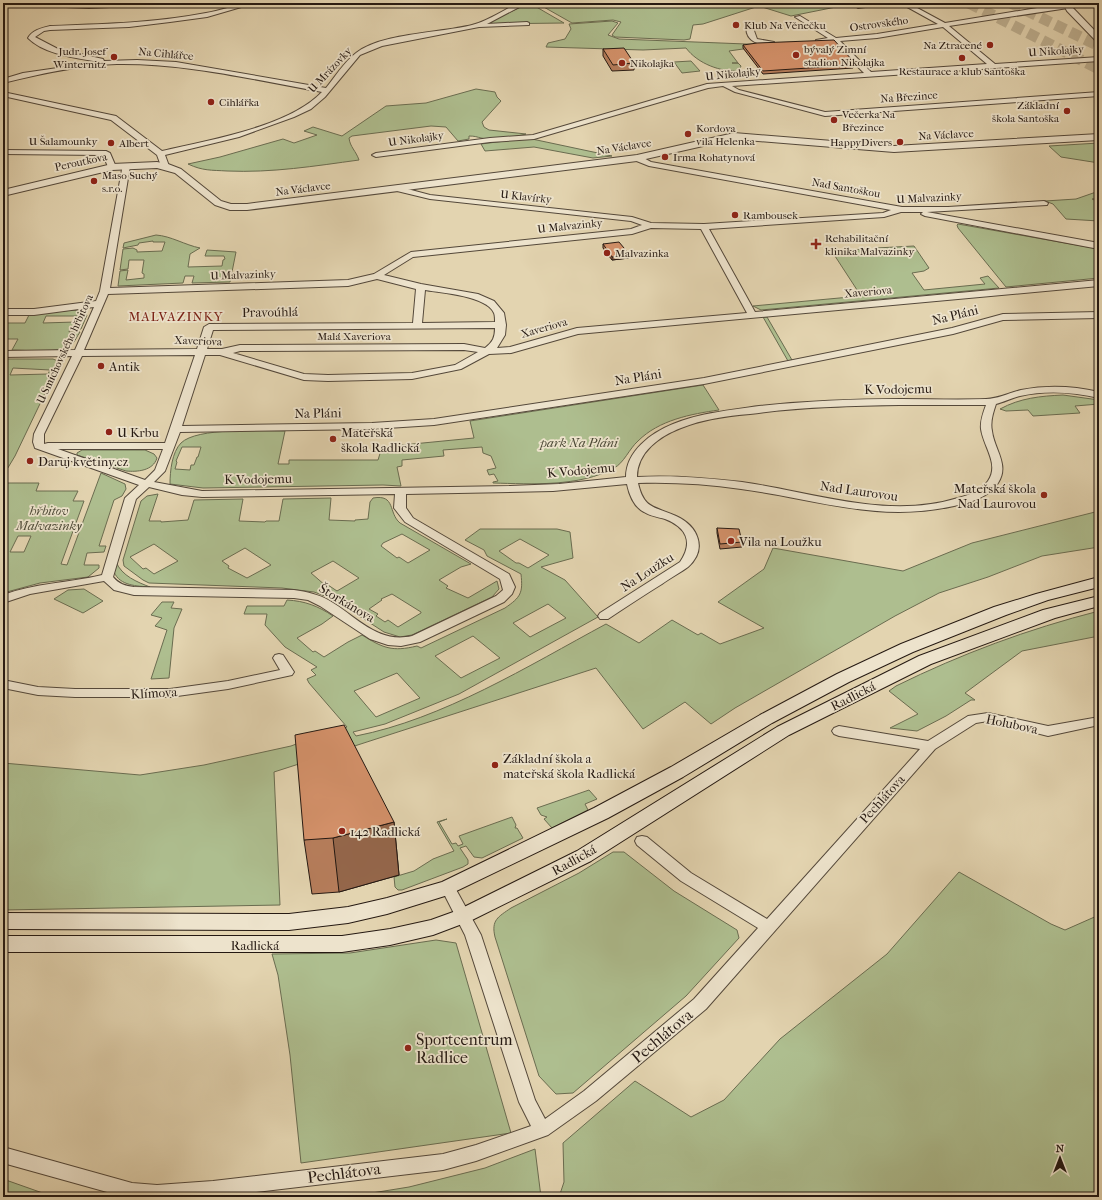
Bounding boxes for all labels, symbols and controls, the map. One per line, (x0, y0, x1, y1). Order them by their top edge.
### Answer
street label: Ostrovského (849, 13, 909, 35)
place label: Klub Na Věnečku (744, 19, 826, 32)
marker: Klub Na Věnečku (731, 20, 741, 30)
place label: Na Ztracené (923, 39, 983, 52)
marker: Na Ztracené (985, 40, 995, 50)
street label: U Nikolajky (1028, 42, 1085, 59)
place label: bývalý Zimní stadion Nikolajka (803, 43, 885, 69)
street label: U Mrázovky (306, 44, 355, 96)
place label: Judr. Josef Winternitz (52, 45, 108, 71)
street label: Na Cihlářce (138, 45, 195, 63)
marker: bývalý Zimní stadion Nikolajka (791, 50, 801, 60)
marker: Judr. Josef Winternitz (109, 52, 119, 62)
marker: Restaurace a klub Santoška (957, 53, 967, 63)
place label: Nikolajka (630, 57, 675, 70)
marker: Nikolajka (617, 58, 627, 68)
street label: U Nikolajky (705, 65, 763, 83)
place label: Restaurace a klub Santoška (899, 65, 1026, 78)
street label: Na Březince (880, 88, 939, 105)
place label: Cihlářka (219, 96, 260, 109)
marker: Cihlářka (206, 97, 216, 107)
place label: Základní škola Santoška (992, 99, 1060, 125)
marker: Základní škola Santoška (1062, 106, 1072, 116)
place label: Večerka Na Březince (841, 108, 896, 134)
marker: Večerka Na Březince (829, 115, 839, 125)
place label: Kordova vila Helenka (696, 122, 756, 148)
street label: Na Václavce (918, 127, 975, 143)
street label: U Nikolajky (387, 129, 446, 149)
marker: Kordova vila Helenka (683, 129, 693, 139)
street label: U Šalamounky (29, 135, 98, 148)
street label: Na Václavce (596, 136, 653, 158)
place label: HappyDivers (830, 136, 892, 149)
place label: Albert (118, 137, 149, 150)
marker: HappyDivers (895, 137, 905, 147)
marker: Albert (106, 138, 116, 148)
street label: Peroutkova (54, 150, 109, 174)
place label: Irma Rohatynová (673, 151, 756, 164)
marker: Irma Rohatynová (660, 152, 670, 162)
place label: Maso Suchý s.r.o. (102, 169, 159, 195)
marker: Maso Suchý s.r.o. (89, 176, 99, 186)
street label: Nad Santoškou (811, 176, 882, 201)
street label: Na Václavce (275, 179, 332, 199)
street label: U Klavírky (500, 188, 554, 206)
street label: U Malvazinky (896, 190, 963, 206)
place label: Rambousek (743, 209, 798, 222)
marker: Rambousek (730, 210, 740, 220)
street label: U Malvazinky (537, 216, 604, 236)
place label: Rehabilitační klinika Malvazinky (825, 232, 915, 258)
marker: Rehabilitační klinika Malvazinky (810, 238, 822, 250)
place label: Malvazinka (615, 247, 670, 260)
marker: Malvazinka (602, 248, 612, 258)
street label: U Malvazinky (210, 267, 277, 283)
street label: Xaveriova (844, 283, 893, 301)
street label: U Smíchovského hřbitova (34, 291, 96, 406)
street label: Na Pláni (930, 302, 980, 328)
street label: Pravoúhlá (242, 304, 299, 320)
district label: MALVAZINKY (128, 309, 224, 324)
street label: Xaveriova (519, 315, 570, 341)
street label: Malá Xaveriova (317, 330, 392, 343)
street label: Xaveriova (174, 334, 223, 348)
place label: Antik (108, 359, 140, 374)
marker: Antik (96, 361, 106, 371)
street label: Na Pláni (614, 366, 663, 388)
street label: K Vodojemu (864, 381, 933, 397)
street label: Na Pláni (294, 405, 342, 421)
place label: U Krbu (117, 425, 160, 440)
place label: Mateřská škola Radlická (341, 425, 421, 455)
marker: U Krbu (104, 427, 114, 437)
marker: Mateřská škola Radlická (328, 434, 338, 444)
park label: park Na Pláni (538, 435, 619, 450)
place label: Daruj květiny.cz (38, 454, 129, 469)
marker: Daruj květiny.cz (25, 456, 35, 466)
street label: K Vodojemu (547, 460, 616, 480)
street label: K Vodojemu (224, 471, 293, 487)
street label: Nad Laurovou (819, 478, 900, 504)
place label: Mateřská škola Nad Laurovou (954, 481, 1037, 511)
marker: Mateřská škola Nad Laurovou (1039, 490, 1049, 500)
park label: hřbitov Malvazinky (15, 503, 82, 533)
place label: Vila na Loužku (738, 534, 822, 549)
marker: Vila na Loužku (726, 536, 736, 546)
street label: Na Loužku (618, 549, 677, 595)
street label: Štorkánova (316, 581, 378, 626)
street label: Radlická (828, 678, 879, 714)
street label: Klímova (130, 684, 179, 702)
street label: Holubova (985, 711, 1040, 737)
place label: Základní škola a mateřská škola Radlická (503, 751, 636, 781)
marker: Základní škola a mateřská škola Radlická (490, 760, 500, 770)
street label: Pechlátova (856, 771, 908, 826)
place label: 142 Radlická (350, 824, 421, 839)
marker: 142 Radlická (337, 826, 347, 836)
street label: Radlická (549, 841, 600, 878)
street label: Radlická (231, 938, 280, 953)
street label: Pechlátova (628, 1005, 697, 1067)
place label: Sportcentrum Radlice (416, 1030, 513, 1067)
marker: Sportcentrum Radlice (403, 1043, 413, 1053)
north arrow (1040, 1138, 1080, 1178)
text: N (1056, 1142, 1065, 1155)
street label: Pechlátova (306, 1159, 382, 1187)

